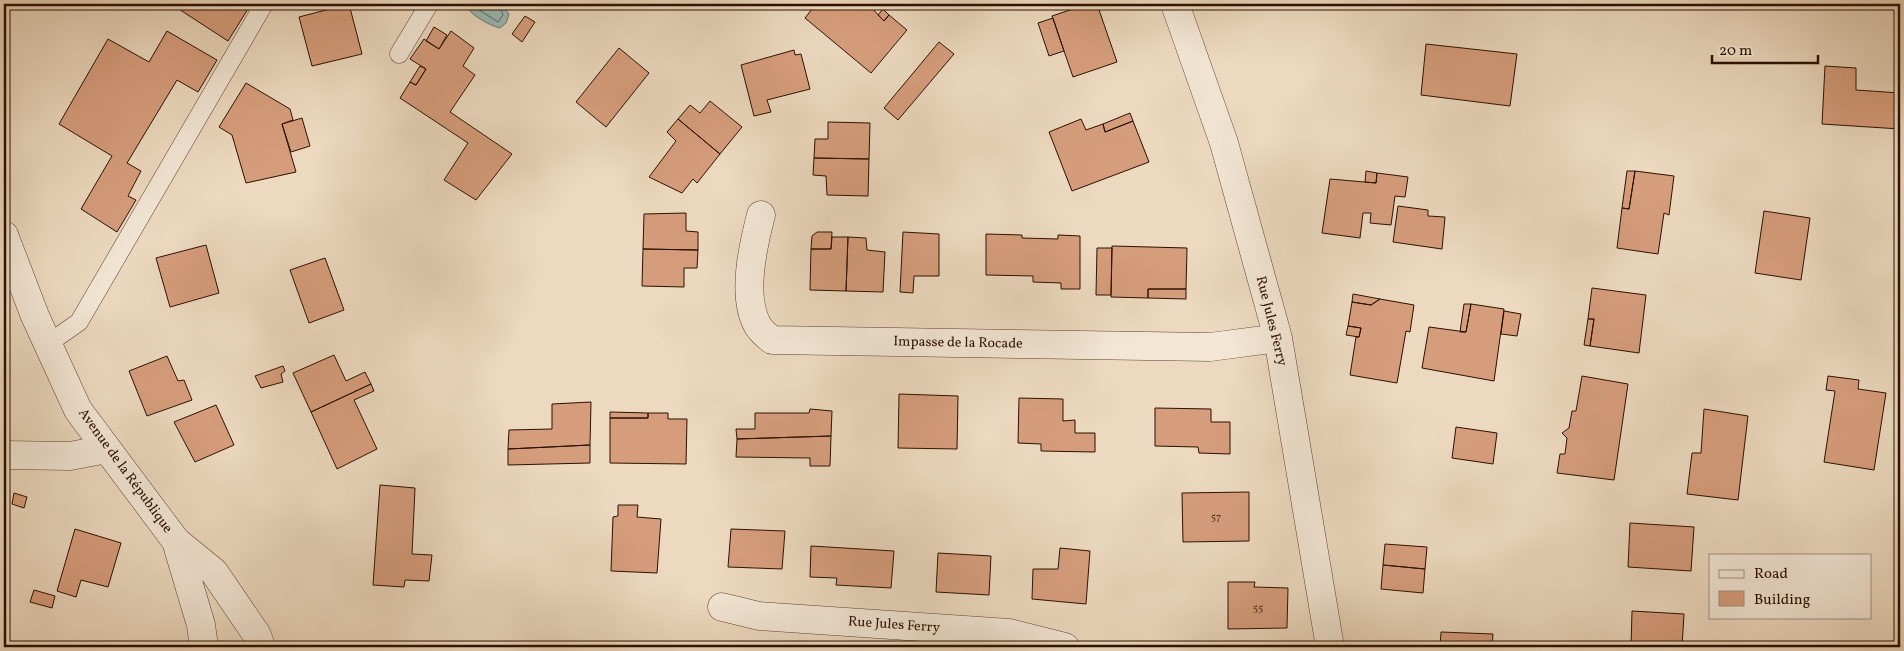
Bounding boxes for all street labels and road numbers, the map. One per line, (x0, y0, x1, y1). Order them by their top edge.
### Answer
street label: Rue Jules Ferry (1251, 274, 1291, 368)
street label: Impasse de la Rocade (893, 332, 1023, 354)
street label: Avenue de la République (73, 405, 177, 537)
street label: Rue Jules Ferry (847, 612, 941, 638)

